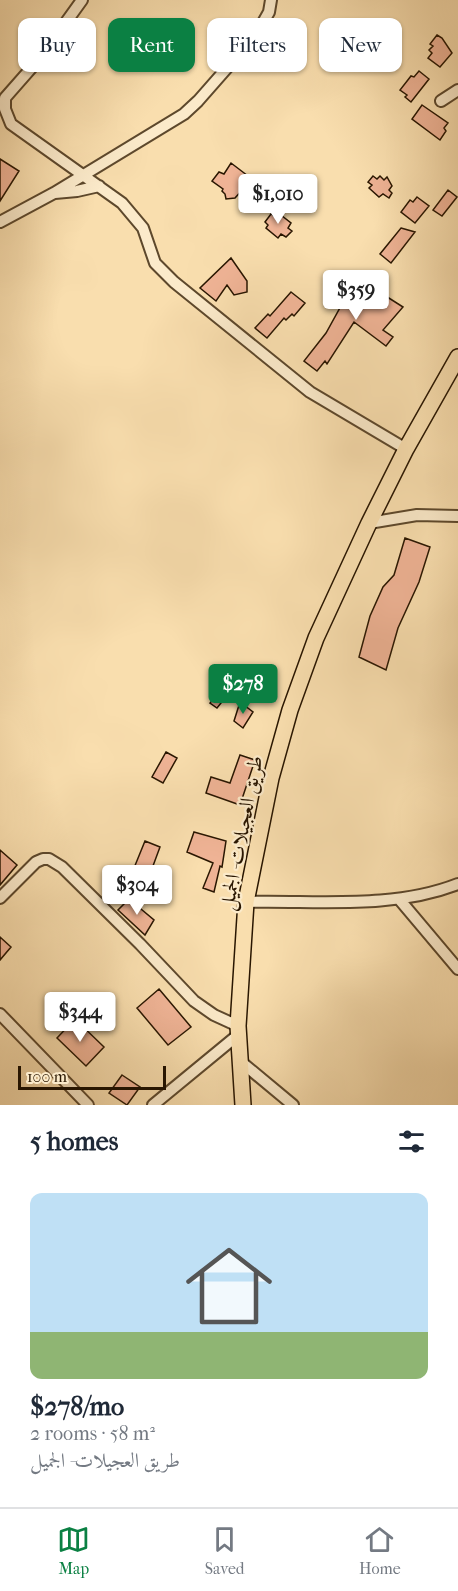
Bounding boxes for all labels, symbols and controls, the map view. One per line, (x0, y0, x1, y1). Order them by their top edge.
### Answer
chip: Buy (18, 18, 96, 72)
chip: Rent (108, 18, 195, 72)
chip: Filters (207, 18, 307, 72)
chip: New (319, 18, 402, 72)
pin: $1,010 (229, 174, 327, 225)
text: $1,010 (252, 182, 304, 205)
pin: $359 (320, 270, 392, 321)
text: $359 (337, 278, 375, 301)
pin: $278 (207, 664, 279, 715)
text: $278 (223, 672, 264, 695)
street label: طريق العجيلات- الجميل (214, 753, 271, 913)
pin: $304 (101, 865, 173, 916)
text: $304 (116, 873, 158, 896)
pin: $344 (44, 992, 116, 1043)
text: $344 (59, 1000, 101, 1023)
scale bar (18, 1063, 166, 1090)
text: 100 m (27, 1067, 67, 1086)
icon: filters (395, 1125, 428, 1158)
text: 5 homes (30, 1126, 118, 1157)
icon: home (175, 1232, 283, 1340)
text: $278/mo (30, 1391, 124, 1422)
text: 2 rooms · 58 m² (30, 1422, 155, 1445)
text: طريق العجيلات- الجميل (30, 1449, 180, 1472)
tab: Map (57, 1523, 90, 1578)
tab: Saved (205, 1523, 245, 1578)
tab: Home (359, 1523, 401, 1578)

